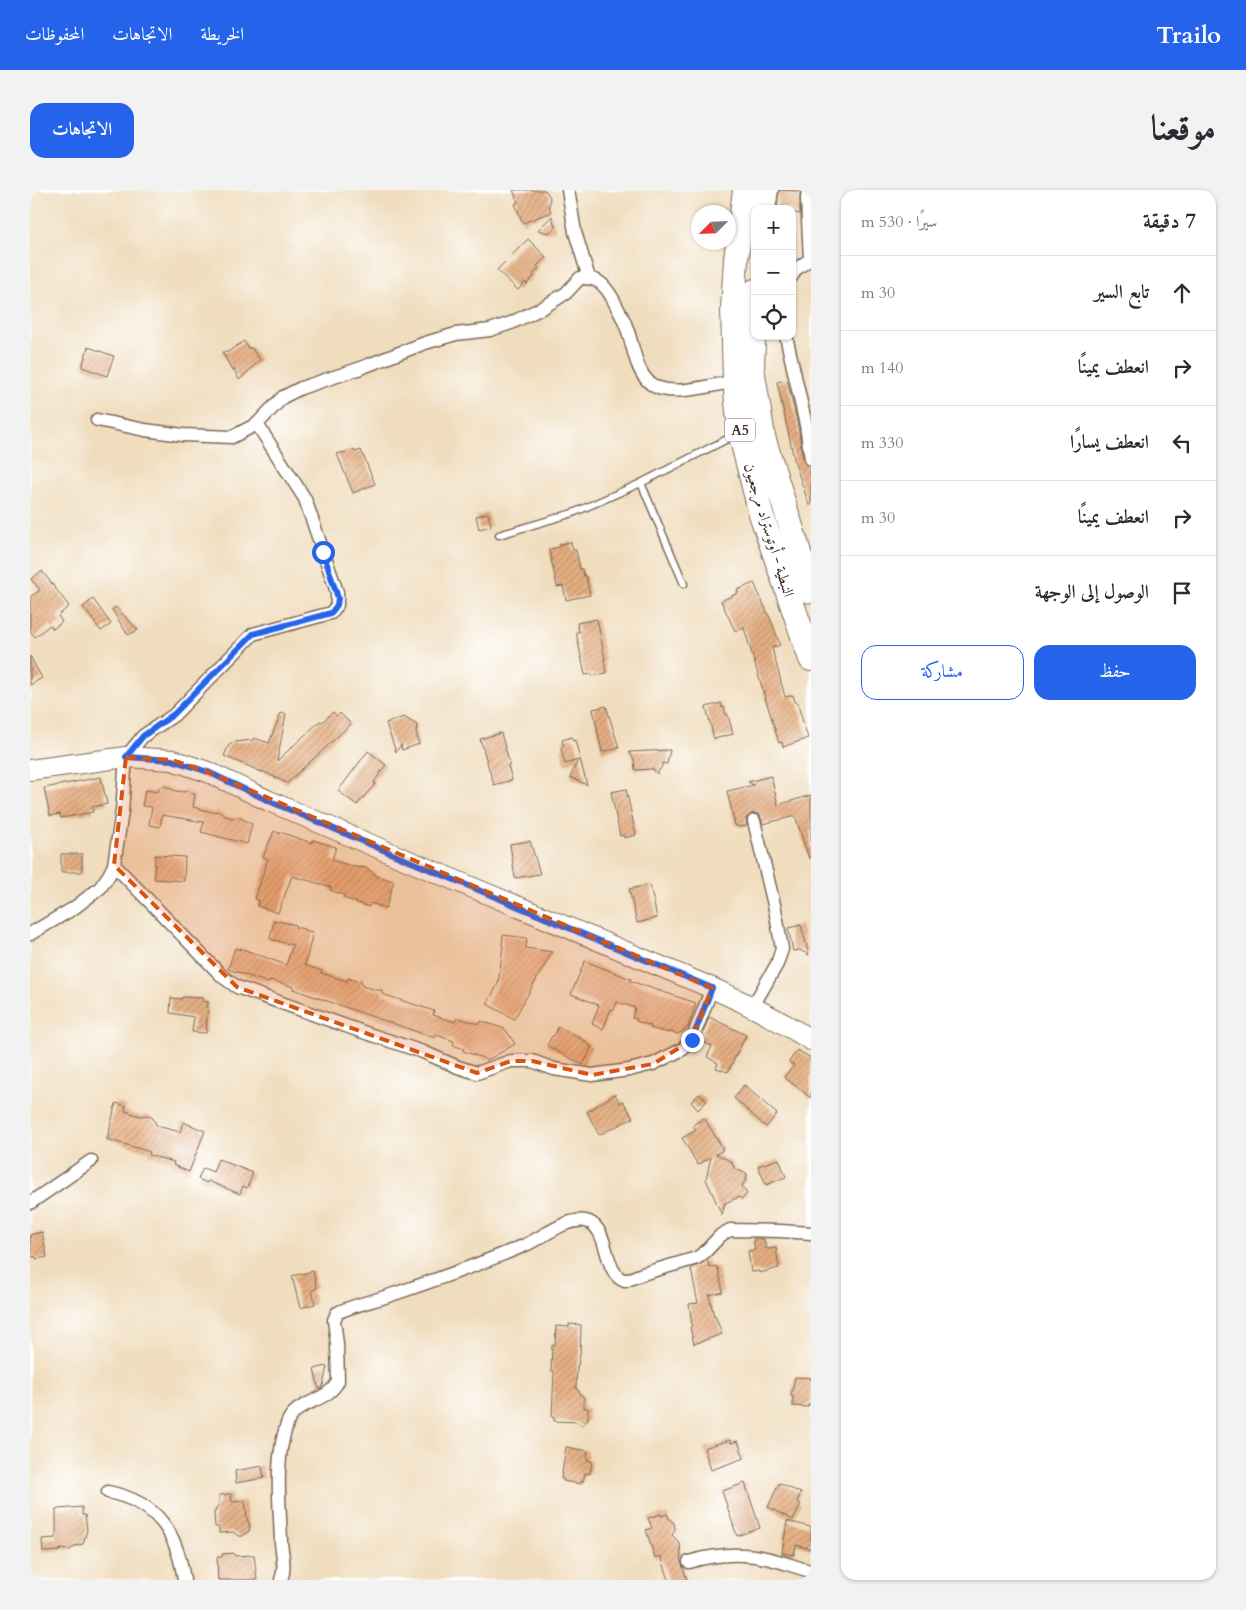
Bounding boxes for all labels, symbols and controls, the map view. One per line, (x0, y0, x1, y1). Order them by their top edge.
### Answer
text: Trailo (1156, 19, 1221, 52)
text: المحفوظات (25, 22, 84, 47)
text: الاتجاهات (112, 22, 172, 47)
text: الخريطة (200, 22, 244, 47)
button: الاتجاهات (30, 103, 134, 158)
text: موقعنا (1151, 104, 1216, 152)
north arrow (691, 205, 736, 250)
map controls (751, 205, 796, 340)
button: + (751, 205, 796, 250)
text: 7 دقيقة (1143, 207, 1196, 236)
text: سيرًا · 530 m (861, 211, 937, 233)
button: − (751, 250, 796, 295)
text: تابع السير (1094, 279, 1149, 305)
icon: ahead (1168, 279, 1196, 307)
text: 30 m (861, 282, 895, 304)
button: locate (751, 295, 796, 340)
text: انعطف يمينًا (1078, 354, 1149, 380)
icon: right (1168, 354, 1196, 382)
text: 140 m (861, 357, 903, 379)
road number: A5 (725, 418, 755, 442)
text: انعطف يسارًا (1070, 429, 1149, 455)
icon: left (1168, 429, 1196, 457)
text: 330 m (861, 432, 903, 454)
street label: النبطية - أوتوستراد مرجعيون (738, 460, 800, 600)
text: انعطف يمينًا (1078, 504, 1149, 530)
icon: right (1168, 504, 1196, 532)
text: 30 m (861, 507, 895, 529)
route start (312, 541, 335, 564)
text: الوصول إلى الوجهة (1035, 579, 1149, 605)
icon: arrive (1168, 579, 1196, 607)
button: مشاركة (861, 645, 1024, 700)
button: حفظ (1034, 645, 1196, 700)
route end (681, 1029, 704, 1052)

